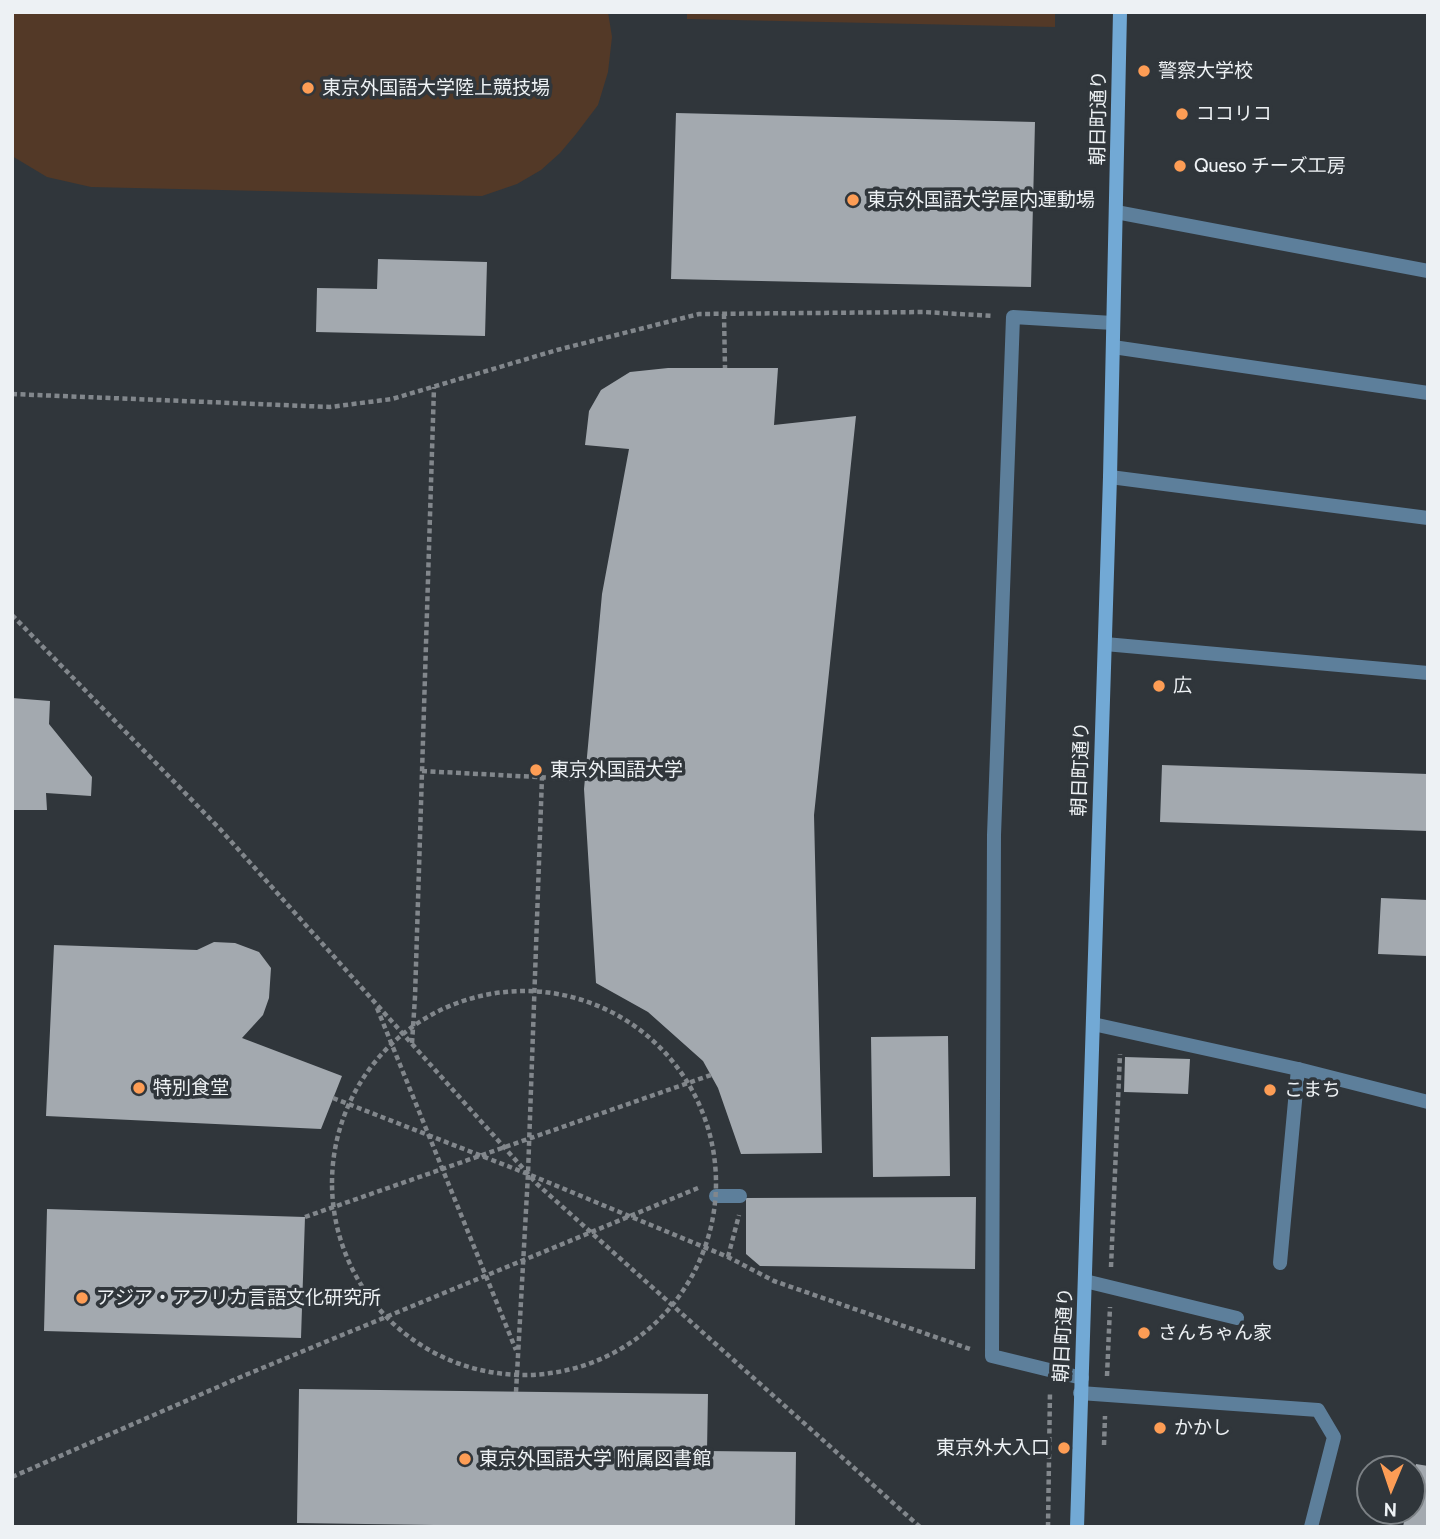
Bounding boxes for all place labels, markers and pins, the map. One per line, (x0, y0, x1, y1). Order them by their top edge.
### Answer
place label: 警察大学校 (1158, 60, 1253, 82)
marker: 警察大学校 (1136, 63, 1152, 79)
place label: 東京外国語大学陸上競技場 (322, 77, 550, 99)
marker: 東京外国語大学陸上競技場 (300, 80, 316, 96)
place label: ココリコ (1196, 103, 1272, 125)
marker: ココリコ (1174, 106, 1190, 122)
place label: Queso チーズ工房 (1194, 155, 1346, 177)
marker: Queso チーズ工房 (1172, 158, 1188, 174)
place label: 東京外国語大学屋内運動場 (867, 189, 1095, 211)
marker: 東京外国語大学屋内運動場 (845, 192, 861, 208)
place label: 広 (1173, 675, 1192, 697)
marker: 広 (1151, 678, 1167, 694)
place label: 東京外国語大学 (550, 759, 683, 781)
marker: 東京外国語大学 (528, 762, 544, 778)
place label: 特別食堂 (153, 1077, 229, 1099)
place label: こまち (1284, 1079, 1341, 1101)
marker: 特別食堂 (131, 1080, 147, 1096)
marker: こまち (1262, 1082, 1278, 1098)
place label: アジア・アフリカ言語文化研究所 (96, 1287, 381, 1309)
marker: アジア・アフリカ言語文化研究所 (74, 1290, 90, 1306)
place label: さんちゃん家 (1158, 1322, 1272, 1344)
marker: さんちゃん家 (1136, 1325, 1152, 1341)
place label: かかし (1174, 1417, 1231, 1439)
marker: かかし (1152, 1420, 1168, 1436)
place label: 東京外大入口 (936, 1437, 1050, 1459)
marker: 東京外大入口 (1056, 1440, 1072, 1456)
place label: 東京外国語大学 附属図書館 (479, 1448, 711, 1470)
marker: 東京外国語大学 附属図書館 (457, 1451, 473, 1467)

